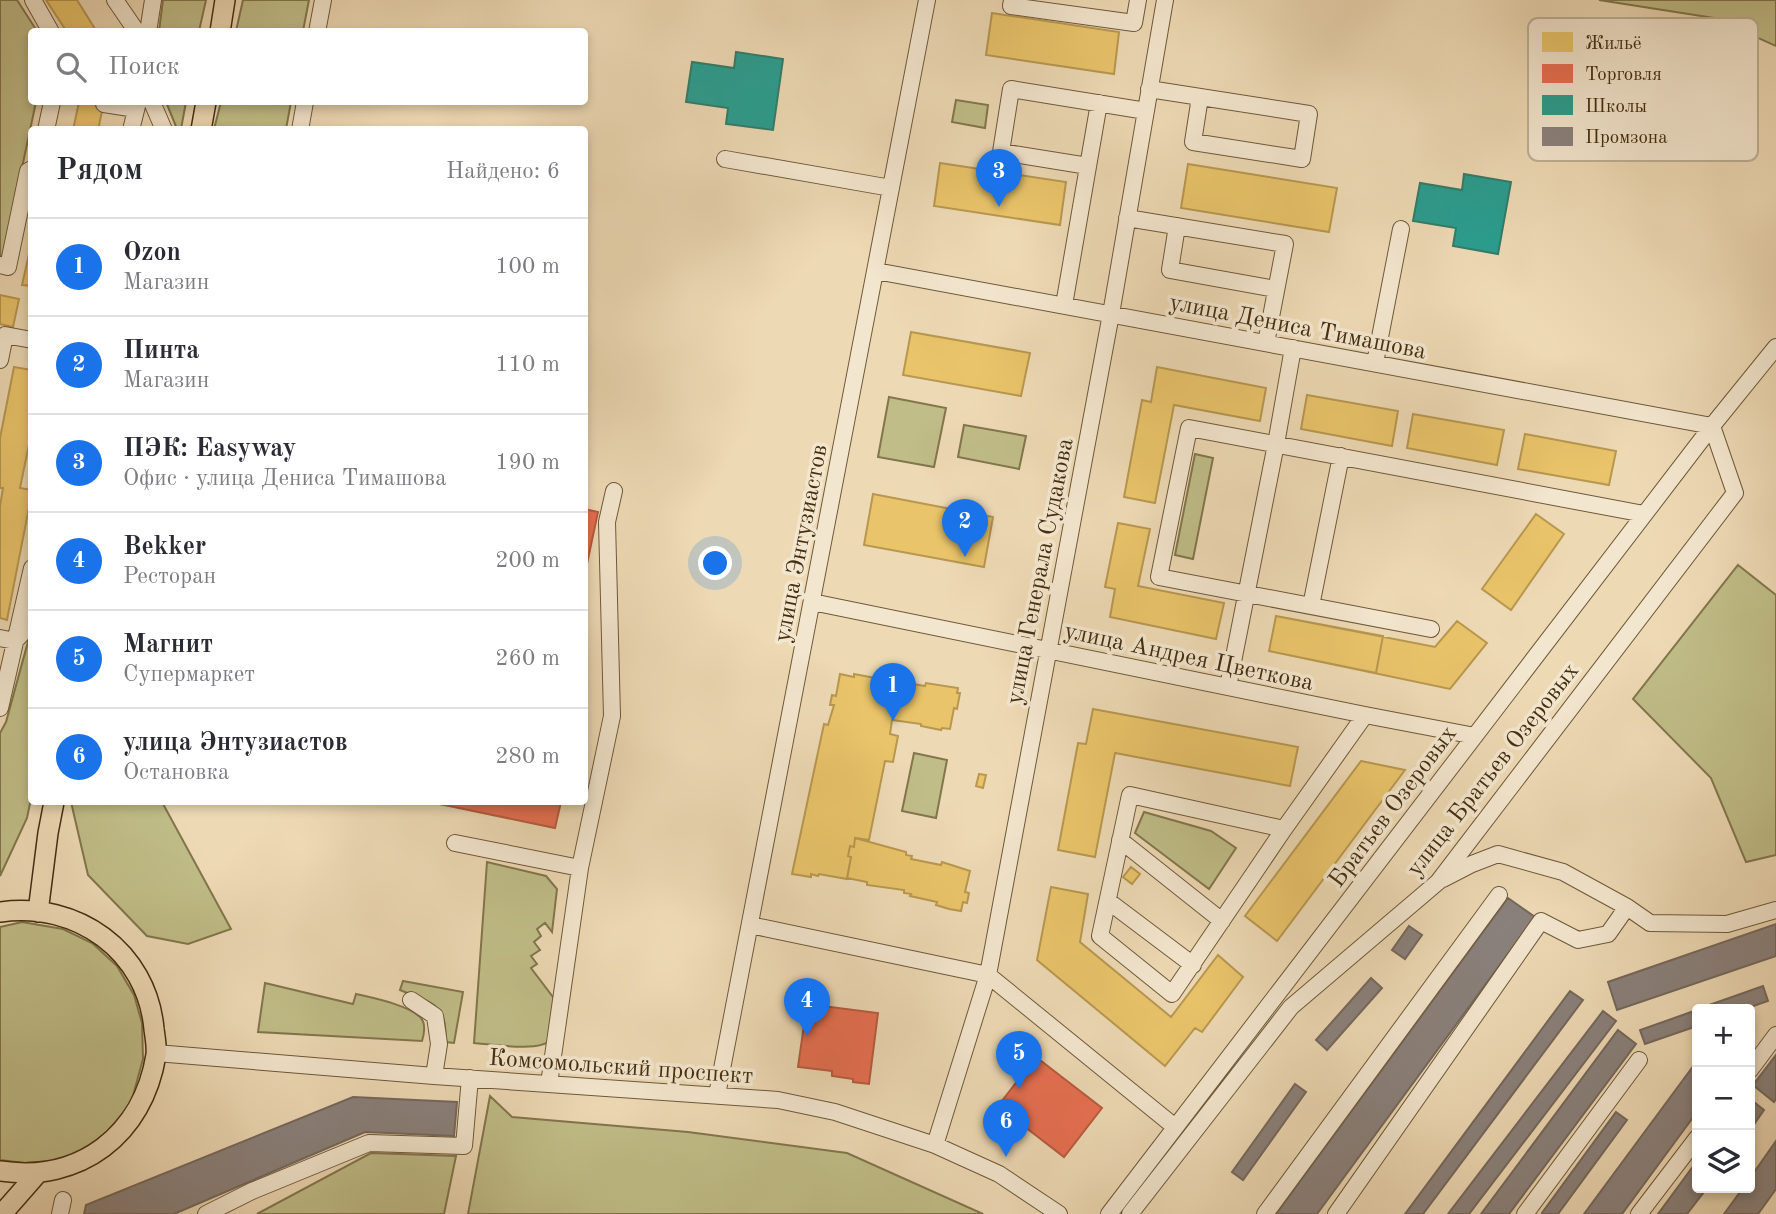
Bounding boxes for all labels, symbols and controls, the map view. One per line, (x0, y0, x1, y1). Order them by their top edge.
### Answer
legend (1528, 18, 1758, 161)
search box (28, 28, 588, 105)
text: Жильё (1585, 35, 1642, 54)
icon: search (52, 48, 90, 86)
text: Поиск (108, 54, 180, 80)
text: Торговля (1585, 66, 1662, 85)
text: Школы (1585, 98, 1647, 117)
text: Промзона (1585, 129, 1668, 148)
pin: 3 (976, 149, 1022, 207)
text: Рядом (56, 156, 143, 186)
text: Найдено: 6 (446, 160, 560, 183)
text: Ozon (123, 240, 181, 266)
text: 1 (72, 255, 86, 278)
text: 100 m (495, 255, 560, 278)
text: Магазин (123, 271, 209, 294)
street label: улица Дениса Тимашова (1167, 291, 1428, 365)
text: Пинта (123, 338, 200, 364)
text: 2 (72, 353, 86, 376)
text: 110 m (495, 353, 560, 376)
text: Магазин (123, 369, 209, 392)
text: ПЭК: Easyway (123, 436, 296, 462)
street label: улица Генерала Судакова (1003, 436, 1079, 707)
street label: улица Энтузиастов (771, 442, 833, 644)
text: 3 (72, 451, 86, 474)
text: 190 m (495, 451, 560, 474)
text: Офис · улица Дениса Тимашова (123, 467, 447, 490)
pin: 2 (942, 499, 988, 557)
text: Bekker (123, 534, 206, 560)
your location (698, 546, 732, 580)
text: 4 (72, 549, 86, 572)
text: 200 m (495, 549, 560, 572)
text: Ресторан (123, 565, 216, 588)
street label: улица Андрея Цветкова (1062, 620, 1316, 696)
text: Магнит (123, 632, 213, 658)
text: 5 (72, 647, 86, 670)
text: 260 m (495, 647, 560, 670)
street label: улица Братьев Озеровых (1403, 659, 1584, 881)
text: Супермаркет (123, 663, 255, 686)
pin: 1 (870, 663, 916, 721)
street label: Братьев Озеровых (1325, 722, 1462, 892)
text: улица Энтузиастов (123, 730, 348, 756)
text: 6 (72, 745, 86, 768)
text: 280 m (495, 745, 560, 768)
text: Остановка (123, 761, 229, 784)
pin: 4 (784, 978, 830, 1036)
map controls (1692, 1004, 1755, 1193)
button: + (1692, 1004, 1755, 1067)
pin: 5 (996, 1031, 1042, 1089)
street label: Комсомольский проспект (488, 1047, 754, 1089)
button: − (1692, 1067, 1755, 1130)
pin: 6 (983, 1099, 1029, 1157)
button: layers (1692, 1130, 1755, 1193)

